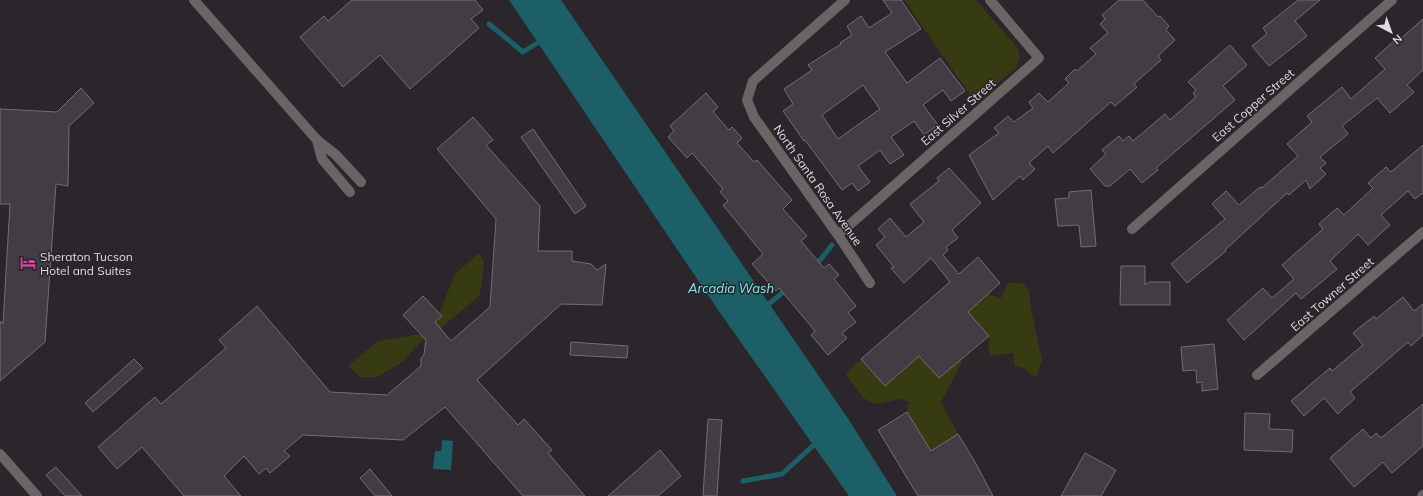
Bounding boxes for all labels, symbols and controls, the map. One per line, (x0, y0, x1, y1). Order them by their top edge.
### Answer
north arrow (1371, 12, 1411, 52)
text: N (1390, 32, 1405, 48)
street label: East Copper Street (1209, 65, 1297, 145)
street label: East Silver Street (918, 75, 998, 149)
street label: North Santa Rosa Avenue (771, 122, 865, 248)
place label: Sheraton Tucson Hotel and Suites (40, 249, 133, 278)
hotel icon: Sheraton Tucson Hotel and Suites (19, 254, 37, 272)
street label: East Towner Street (1287, 254, 1377, 334)
water label: Arcadia Wash (687, 280, 774, 296)

